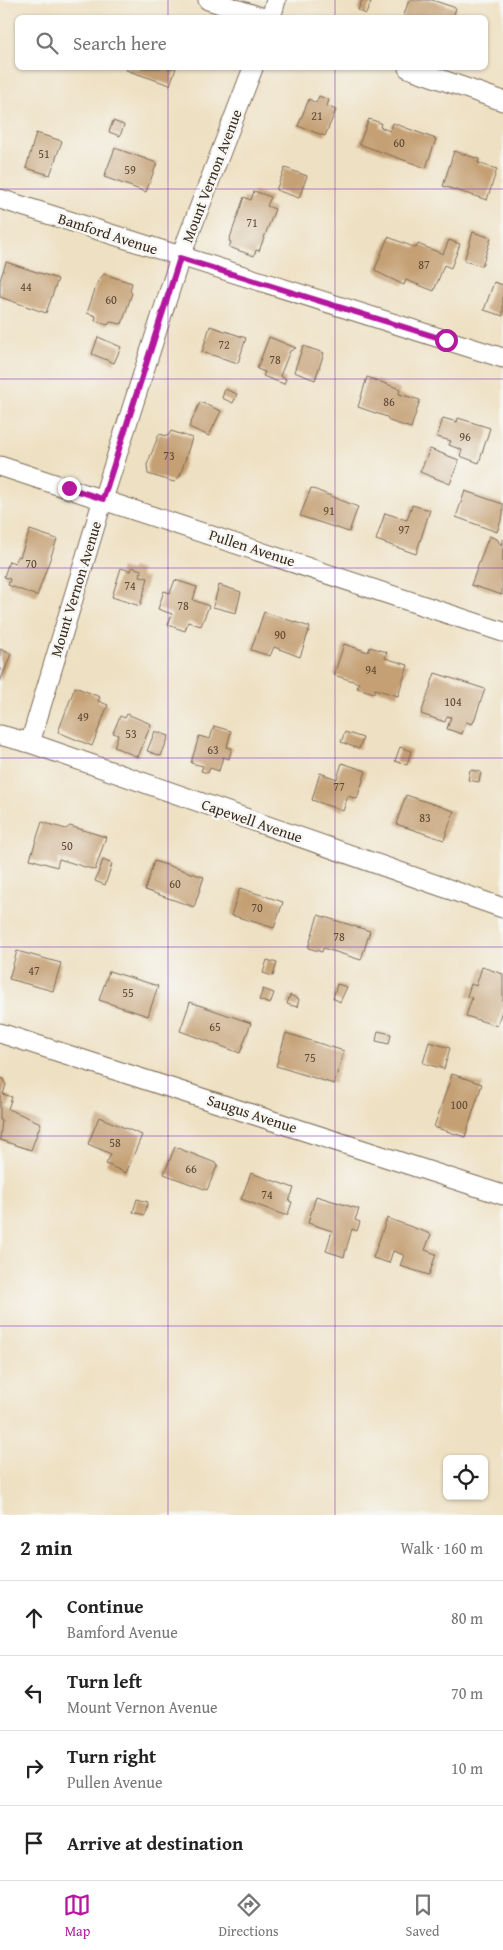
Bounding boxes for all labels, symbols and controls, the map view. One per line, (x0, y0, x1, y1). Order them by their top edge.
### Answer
search box (15, 15, 488, 70)
icon: search (33, 29, 61, 57)
text: Search here (73, 29, 167, 57)
street label: Mount Vernon Avenue (176, 106, 247, 245)
house number: 21 (311, 107, 323, 124)
house number: 60 (393, 134, 405, 151)
house number: 51 (38, 145, 50, 162)
house number: 59 (124, 161, 136, 178)
street label: Bamford Avenue (56, 208, 161, 260)
house number: 71 (246, 214, 258, 231)
house number: 87 (418, 256, 430, 273)
house number: 44 (20, 278, 32, 295)
house number: 60 (105, 291, 117, 308)
route start (435, 329, 458, 352)
house number: 72 (218, 336, 230, 353)
house number: 78 (269, 351, 281, 368)
house number: 86 (383, 393, 395, 410)
house number: 96 (459, 428, 471, 445)
house number: 73 (163, 447, 175, 464)
route end (58, 477, 81, 500)
house number: 91 (323, 502, 335, 519)
street label: Mount Vernon Avenue (45, 518, 106, 659)
house number: 97 (398, 521, 410, 538)
street label: Pullen Avenue (206, 524, 298, 571)
house number: 70 (25, 555, 37, 572)
house number: 74 (124, 577, 136, 594)
house number: 78 (177, 597, 189, 614)
house number: 90 (274, 626, 286, 643)
house number: 94 (365, 661, 377, 678)
house number: 104 (444, 693, 462, 710)
house number: 49 (77, 708, 89, 725)
house number: 53 (125, 725, 137, 742)
house number: 63 (207, 741, 219, 758)
house number: 77 (333, 778, 345, 795)
street label: Capewell Avenue (199, 793, 306, 848)
house number: 83 (419, 809, 431, 826)
house number: 50 (61, 837, 73, 854)
house number: 60 (169, 875, 181, 892)
house number: 70 (251, 899, 263, 916)
house number: 78 (333, 928, 345, 945)
house number: 47 (28, 962, 40, 979)
house number: 55 (122, 984, 134, 1001)
house number: 65 (209, 1018, 221, 1035)
house number: 75 (304, 1049, 316, 1066)
street label: Saugus Avenue (204, 1089, 300, 1138)
house number: 100 (450, 1096, 468, 1113)
house number: 58 (109, 1134, 121, 1151)
house number: 66 (185, 1160, 197, 1177)
house number: 74 (261, 1186, 273, 1203)
map controls (443, 1455, 488, 1500)
button: locate (443, 1455, 488, 1500)
text: 2 min (20, 1532, 72, 1563)
text: Walk · 160 m (400, 1536, 483, 1560)
text: Continue (67, 1592, 144, 1620)
icon: ahead (20, 1604, 48, 1632)
text: 80 m (451, 1606, 483, 1630)
text: Bamford Avenue (67, 1620, 178, 1644)
text: Turn left (67, 1667, 142, 1695)
icon: left (20, 1679, 48, 1707)
text: 70 m (451, 1681, 483, 1705)
text: Mount Vernon Avenue (67, 1695, 218, 1719)
text: Turn right (67, 1742, 156, 1770)
icon: right (20, 1754, 48, 1782)
text: 10 m (451, 1756, 483, 1780)
text: Pullen Avenue (67, 1770, 162, 1794)
icon: arrive (20, 1829, 48, 1857)
text: Arrive at destination (67, 1829, 243, 1857)
tab: Map (63, 1891, 91, 1941)
tab: Directions (218, 1891, 279, 1941)
tab: Saved (406, 1891, 440, 1941)

